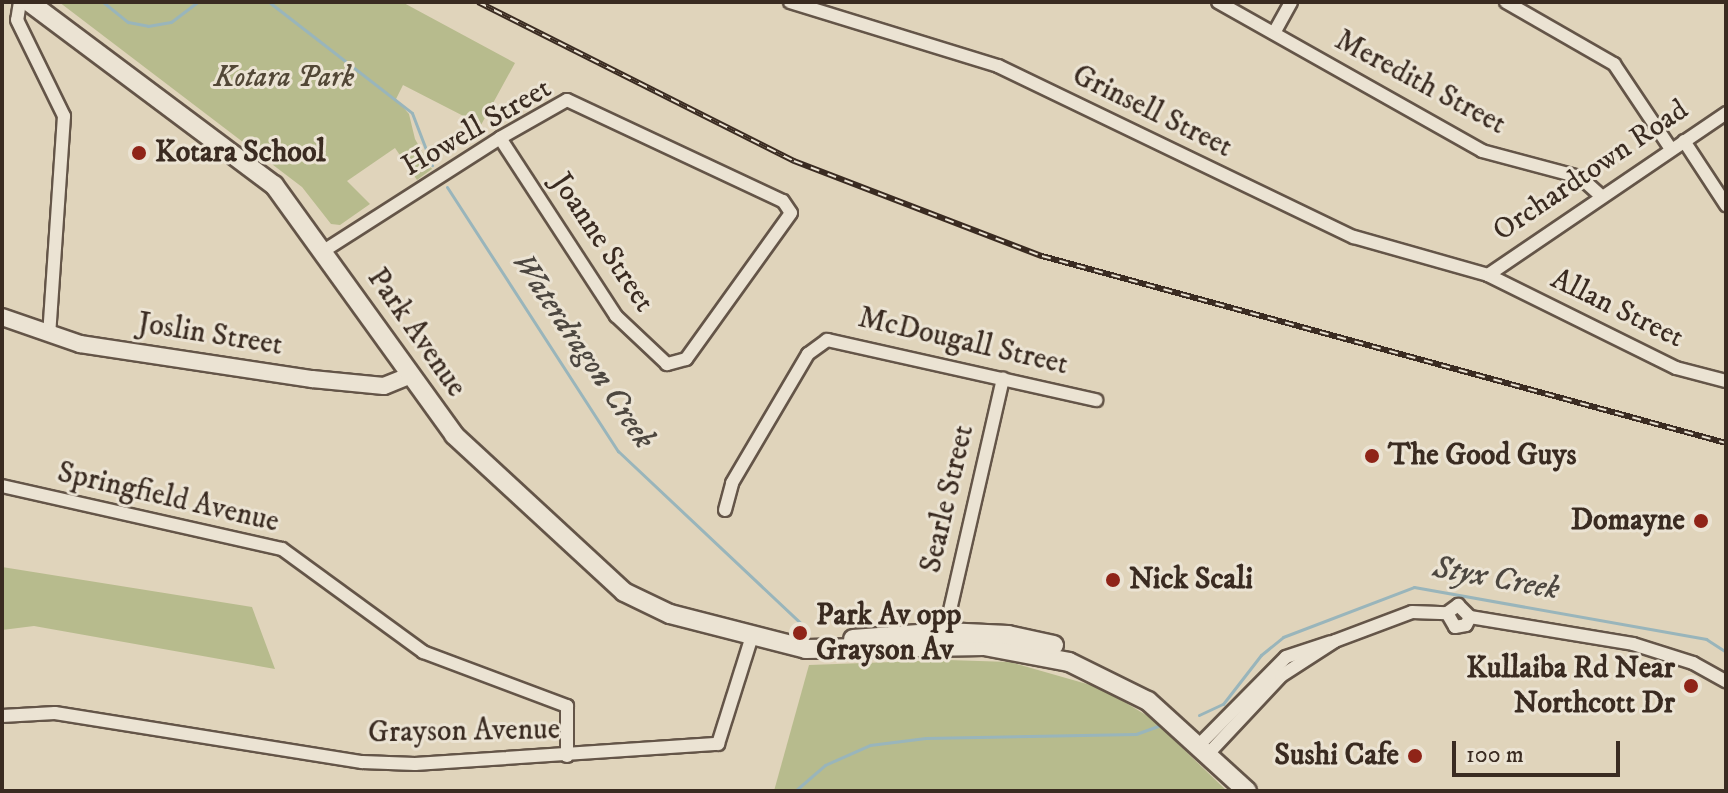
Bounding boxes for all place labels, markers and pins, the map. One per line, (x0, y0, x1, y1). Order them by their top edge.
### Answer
place label: Kotara School (155, 135, 325, 171)
marker: Kotara School (130, 144, 148, 162)
place label: The Good Guys (1388, 438, 1576, 474)
marker: The Good Guys (1363, 447, 1381, 465)
place label: Domayne (1571, 503, 1685, 539)
marker: Domayne (1692, 512, 1710, 530)
place label: Nick Scali (1129, 562, 1253, 598)
marker: Nick Scali (1104, 571, 1122, 589)
place label: Park Av opp Grayson Av (816, 598, 961, 668)
marker: Park Av opp Grayson Av (791, 624, 809, 642)
place label: Kullaiba Rd Near Northcott Dr (1466, 651, 1675, 722)
marker: Kullaiba Rd Near Northcott Dr (1682, 677, 1700, 695)
place label: Sushi Cafe (1274, 738, 1399, 774)
marker: Sushi Cafe (1406, 747, 1424, 765)

